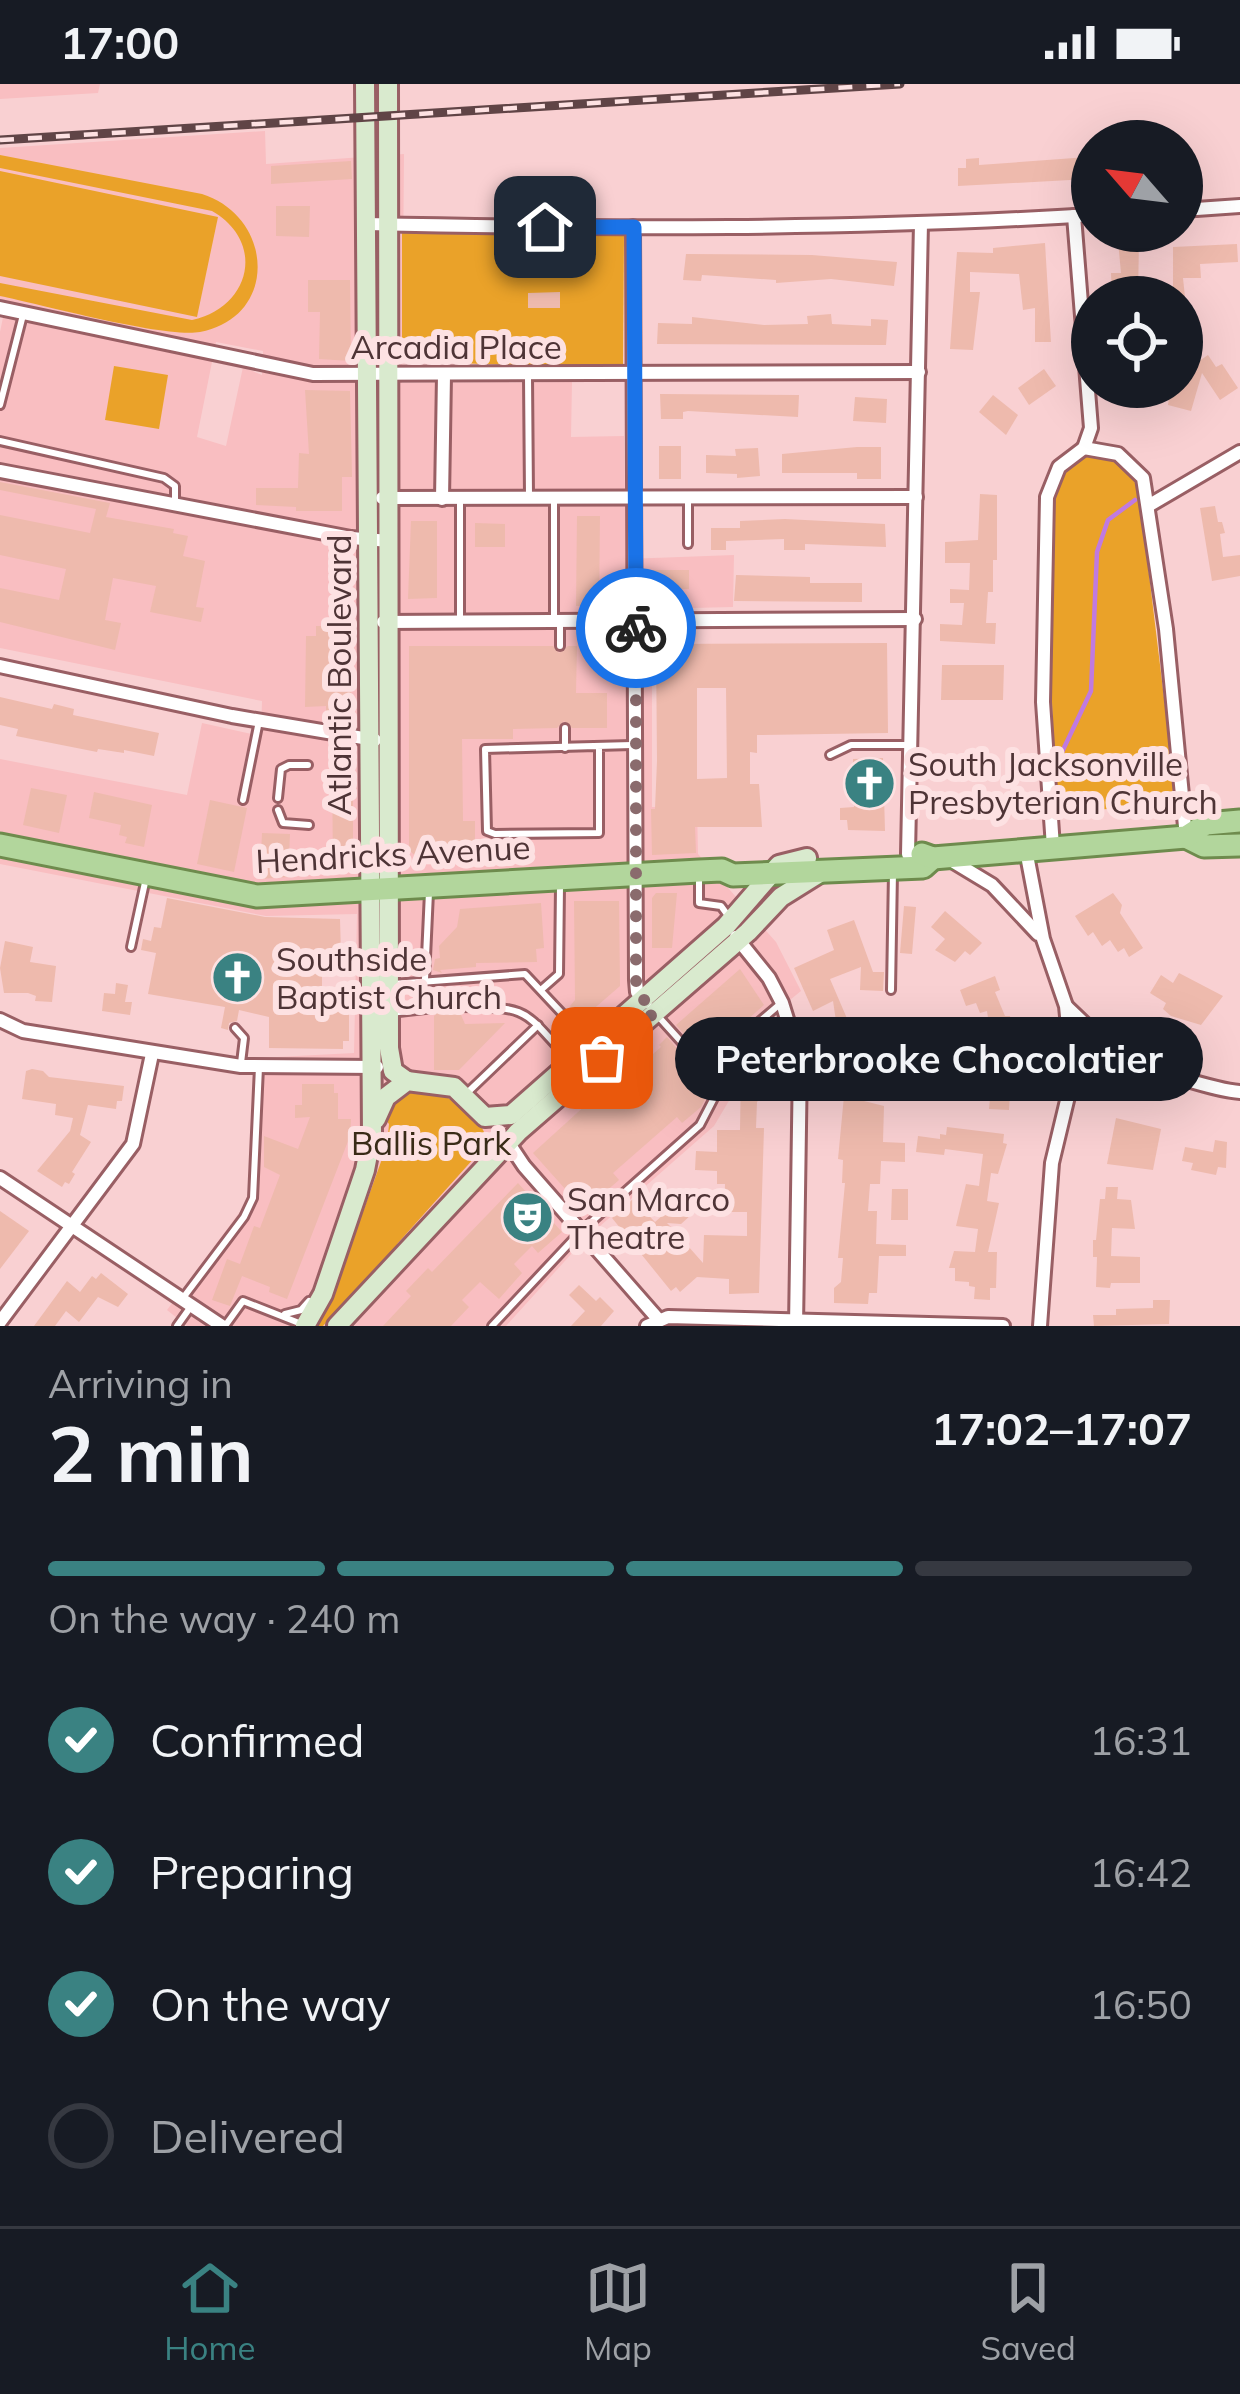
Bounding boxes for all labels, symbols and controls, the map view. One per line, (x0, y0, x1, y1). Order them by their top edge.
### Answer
text: 17:00 (60, 14, 179, 70)
north arrow (1071, 120, 1203, 252)
map controls (1071, 120, 1203, 408)
pin (494, 176, 596, 278)
icon: home (512, 194, 578, 260)
button: locate (1071, 276, 1203, 408)
street label: Arcadia Place (350, 326, 562, 367)
street label: Atlantic Boulevard (318, 534, 359, 816)
courier (576, 568, 696, 688)
icon: bike (603, 595, 669, 661)
place label: South Jacksonville Presbyterian Church (908, 743, 1218, 822)
church icon: South Jacksonville Presbyterian Church (841, 755, 897, 811)
street label: Hendricks Avenue (255, 826, 531, 881)
place label: Southside Baptist Church (276, 938, 502, 1017)
church icon: Southside Baptist Church (209, 950, 265, 1006)
pin (551, 1007, 653, 1109)
callout: Peterbrooke Chocolatier (674, 1016, 1202, 1100)
icon: bag (569, 1025, 635, 1091)
text: Peterbrooke Chocolatier (715, 1034, 1163, 1083)
park label: Ballis Park (351, 1122, 512, 1163)
place label: San Marco Theatre (567, 1178, 730, 1257)
theatre icon: San Marco Theatre (500, 1190, 556, 1246)
text: Arriving in (48, 1359, 233, 1408)
text: 17:02–17:07 (931, 1400, 1192, 1456)
text: 2 min (48, 1404, 254, 1502)
text: On the way · 240 m (48, 1594, 400, 1643)
icon: check (48, 1707, 114, 1773)
text: Confirmed (150, 1712, 364, 1768)
text: 16:31 (1090, 1716, 1192, 1765)
icon: check (48, 1839, 114, 1905)
text: Preparing (150, 1844, 354, 1900)
text: 16:42 (1090, 1848, 1192, 1897)
icon: check (48, 1971, 114, 2037)
text: On the way (150, 1976, 391, 2032)
text: 16:50 (1090, 1980, 1192, 2029)
text: Delivered (150, 2108, 345, 2164)
tab: Home (164, 2255, 255, 2368)
tab: Map (584, 2255, 652, 2368)
tab: Saved (980, 2255, 1076, 2368)

